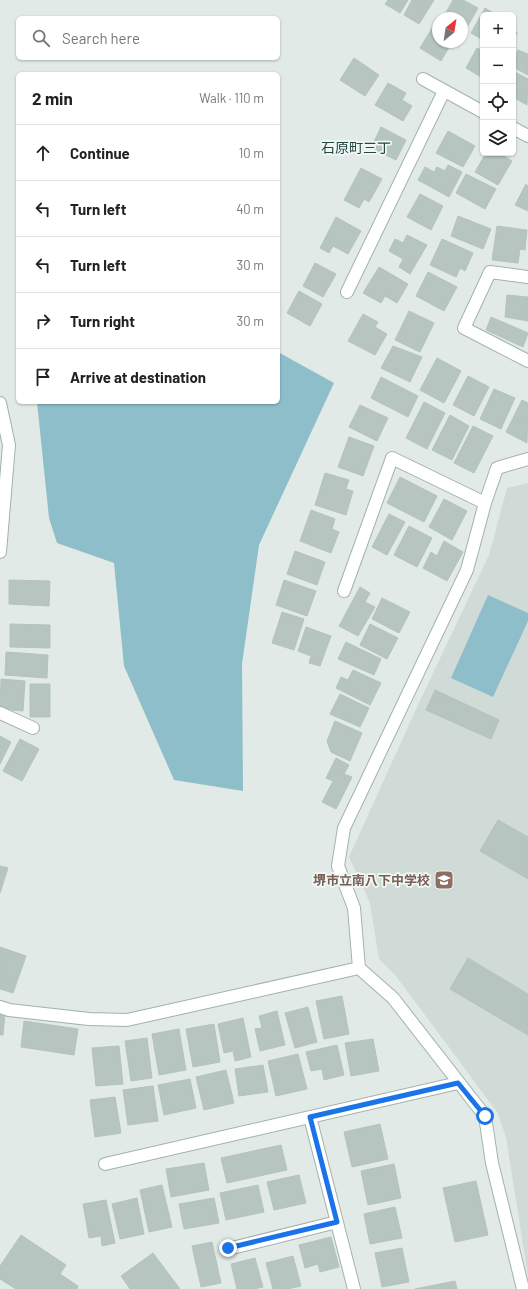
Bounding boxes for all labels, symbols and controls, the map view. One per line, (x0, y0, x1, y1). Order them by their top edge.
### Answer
north arrow (432, 12, 468, 48)
map controls (480, 12, 516, 156)
button: + (480, 12, 516, 48)
search box (16, 16, 280, 60)
icon: search (30, 27, 52, 49)
text: Search here (62, 29, 140, 47)
button: − (480, 48, 516, 84)
button: locate (480, 84, 516, 120)
text: 2 min (32, 88, 73, 108)
text: Walk · 110 m (199, 90, 264, 106)
button: layers (480, 120, 516, 156)
district label: 石原町三丁 (321, 139, 391, 156)
icon: ahead (32, 142, 54, 164)
text: Continue (70, 144, 130, 162)
text: 10 m (239, 145, 264, 161)
icon: left (32, 198, 54, 220)
text: Turn left (70, 200, 126, 218)
text: 40 m (236, 201, 264, 217)
icon: left (32, 254, 54, 276)
text: Turn left (70, 256, 126, 274)
text: 30 m (237, 257, 264, 273)
icon: right (32, 310, 54, 332)
text: Turn right (70, 312, 135, 330)
text: 30 m (237, 313, 264, 329)
icon: arrive (32, 366, 54, 388)
text: Arrive at destination (70, 368, 206, 386)
school or university icon: 堺市立南八下中学校 (433, 869, 455, 891)
place label: 堺市立南八下中学校 (313, 872, 430, 888)
route start (476, 1107, 494, 1125)
route end (219, 1239, 237, 1257)

